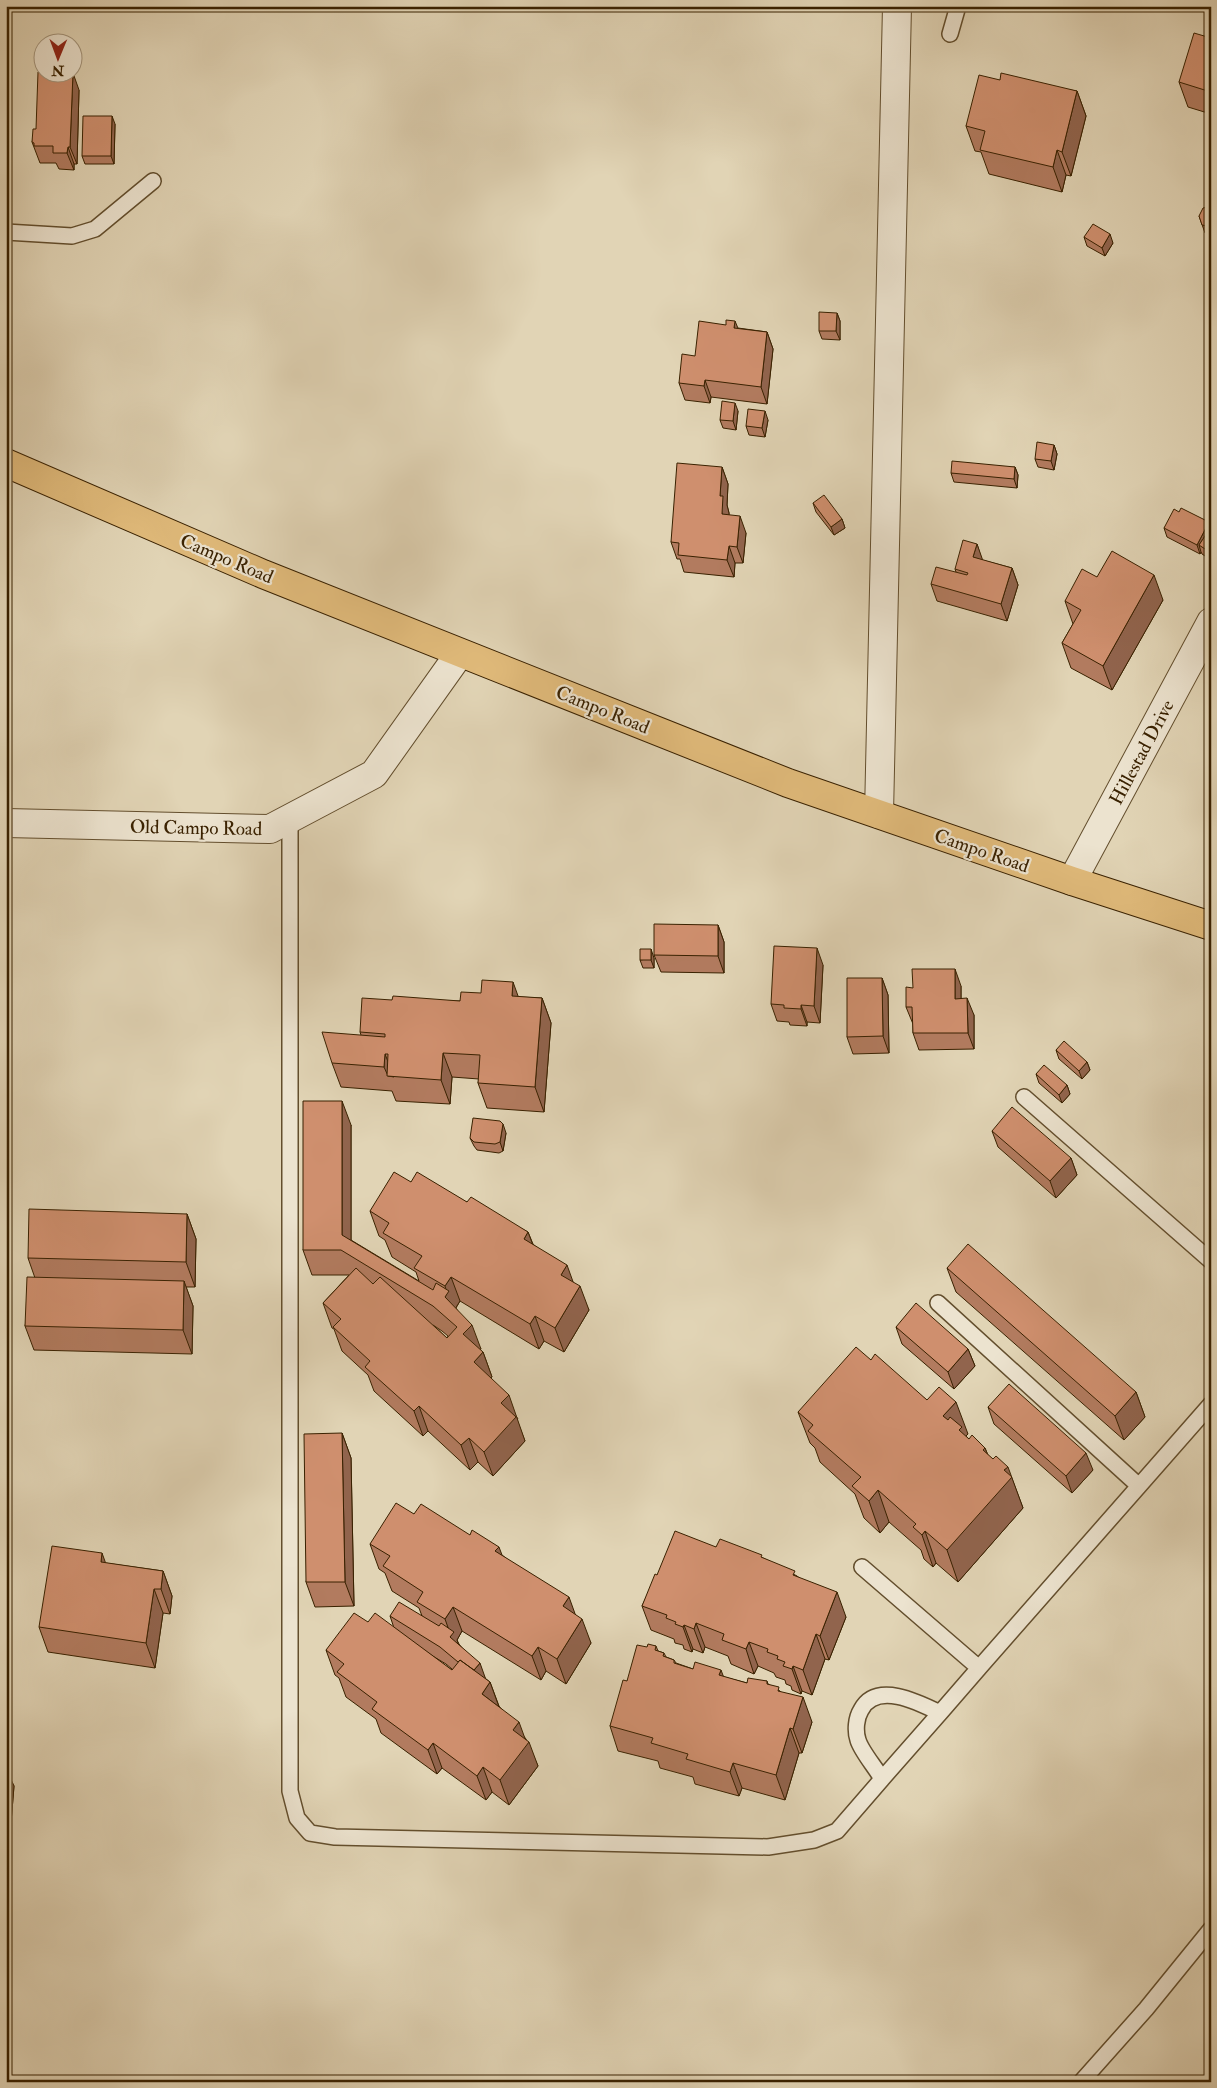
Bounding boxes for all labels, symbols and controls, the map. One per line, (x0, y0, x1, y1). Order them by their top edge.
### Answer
north arrow (32, 32, 82, 82)
text: N (51, 62, 65, 79)
street label: Campo Road (176, 529, 277, 590)
street label: Campo Road (552, 680, 654, 741)
street label: Hillestad Drive (1104, 696, 1180, 809)
street label: Old Campo Road (130, 815, 263, 842)
street label: Campo Road (931, 824, 1033, 880)

